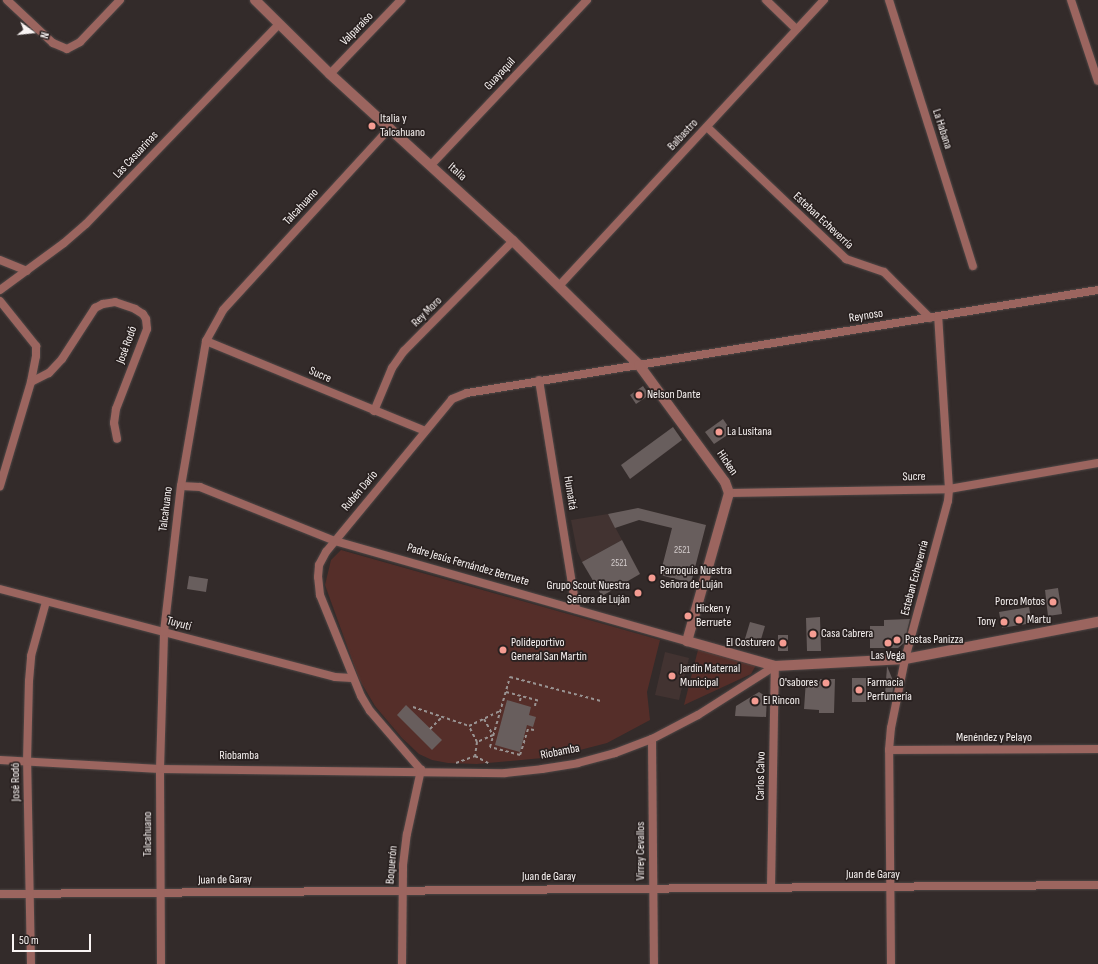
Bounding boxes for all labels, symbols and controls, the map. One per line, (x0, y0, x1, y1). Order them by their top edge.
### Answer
street label: Valparaíso (338, 9, 376, 49)
north arrow (12, 12, 52, 52)
text: N (37, 31, 51, 40)
street label: Guayaquil (481, 55, 519, 93)
street label: La Habana (929, 107, 955, 151)
place label: Italia y Talcahuano (380, 112, 425, 140)
street label: Balbastro (665, 116, 701, 154)
marker: Italia y Talcahuano (367, 121, 377, 131)
street label: Las Casuarinas (111, 128, 161, 182)
street label: Italia (445, 160, 469, 184)
street label: Talcahuano (280, 186, 322, 228)
street label: Esteban Echeverría (790, 190, 856, 252)
street label: Rey Moro (409, 294, 445, 330)
street label: Reynoso (848, 306, 884, 326)
street label: José Rodó (114, 324, 140, 366)
street label: Sucre (307, 364, 333, 386)
place label: Nelson Dante (647, 388, 701, 402)
marker: Nelson Dante (634, 390, 644, 400)
place label: La Lusitana (727, 425, 772, 439)
marker: La Lusitana (714, 427, 724, 437)
street label: Hicken (713, 448, 741, 478)
street label: Rubén Darío (339, 468, 381, 514)
street label: Sucre (902, 470, 926, 484)
street label: Humaitá (560, 475, 580, 511)
street label: Talcahuano (156, 486, 176, 532)
street label: Esteban Echeverría (898, 539, 932, 617)
street label: Padre Jesús Fernández Berruete (405, 541, 531, 589)
house number: 2521 (674, 545, 690, 557)
house number: 2521 (611, 558, 627, 570)
place label: Parroquia Nuestra Señora de Luján (660, 564, 732, 592)
marker: Parroquia Nuestra Señora de Luján (647, 573, 657, 583)
place label: Grupo Scout Nuestra Señora de Luján (546, 579, 630, 607)
marker: Grupo Scout Nuestra Señora de Luján (633, 588, 643, 598)
place label: Porco Motos (995, 595, 1045, 609)
marker: Porco Motos (1048, 597, 1058, 607)
place label: Hicken y Berruete (696, 602, 731, 630)
marker: Hicken y Berruete (683, 611, 693, 621)
place label: Martu (1027, 613, 1051, 627)
street label: Tuyutí (165, 614, 193, 634)
place label: Tony (977, 615, 996, 629)
marker: Martu (1014, 615, 1024, 625)
marker: Tony (999, 617, 1009, 627)
place label: Casa Cabrera (821, 627, 873, 641)
marker: Casa Cabrera (808, 629, 818, 639)
place label: Pastas Panizza (905, 633, 963, 647)
marker: Pastas Panizza (892, 635, 902, 645)
place label: Polideportivo General San Martín (511, 636, 587, 664)
place label: El Costurero (726, 636, 775, 650)
marker: El Costurero (778, 638, 788, 648)
marker: Las Vega (883, 638, 893, 648)
marker: Polideportivo General San Martín (498, 645, 508, 655)
place label: Las Vega (871, 649, 905, 663)
place label: Jardín Maternal Municipal (680, 662, 740, 690)
marker: Jardín Maternal Municipal (667, 671, 677, 681)
place label: O'sabores (779, 676, 818, 690)
place label: Farmacia Perfumería (867, 676, 912, 704)
marker: O'sabores (821, 678, 831, 688)
marker: Farmacia Perfumería (854, 685, 864, 695)
place label: El Rincon (763, 694, 800, 708)
marker: El Rincon (750, 696, 760, 706)
street label: Menéndez y Pelayo (956, 731, 1032, 745)
street label: Riobamba (539, 741, 581, 763)
street label: Riobamba (219, 749, 259, 763)
street label: Carlos Calvo (753, 751, 769, 801)
street label: José Rodó (8, 762, 24, 802)
street label: Talcahuano (141, 811, 155, 857)
street label: Virrey Cevallos (634, 822, 648, 880)
street label: Boquerón (383, 845, 401, 885)
street label: Juan de Garay (846, 868, 900, 882)
street label: Juan de Garay (522, 870, 576, 884)
street label: Juan de Garay (198, 872, 252, 888)
scale bar (14, 926, 93, 952)
text: 50 m (19, 933, 39, 948)

